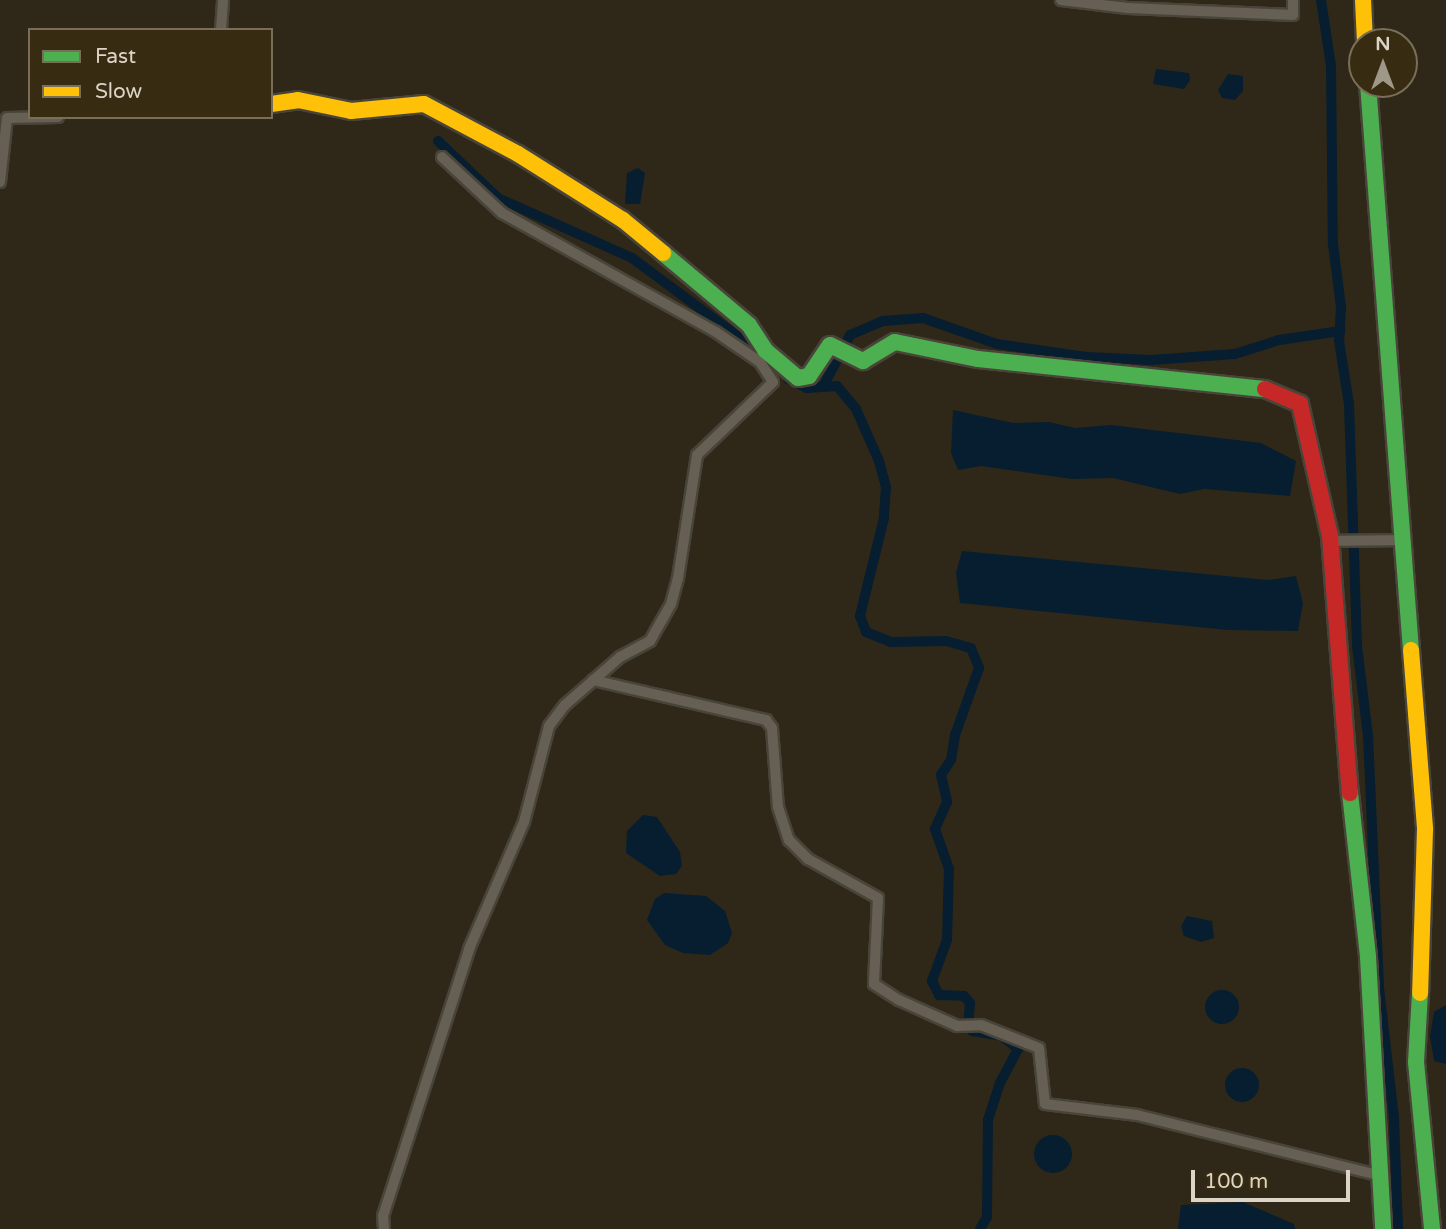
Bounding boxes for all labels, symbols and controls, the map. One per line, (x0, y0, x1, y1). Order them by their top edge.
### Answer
legend (28, 28, 273, 119)
north arrow (1348, 28, 1418, 98)
text: N (1375, 33, 1391, 55)
text: Fast (95, 44, 136, 69)
text: Slow (95, 79, 142, 104)
scale bar (1194, 1156, 1353, 1200)
text: 100 m (1204, 1169, 1268, 1194)

